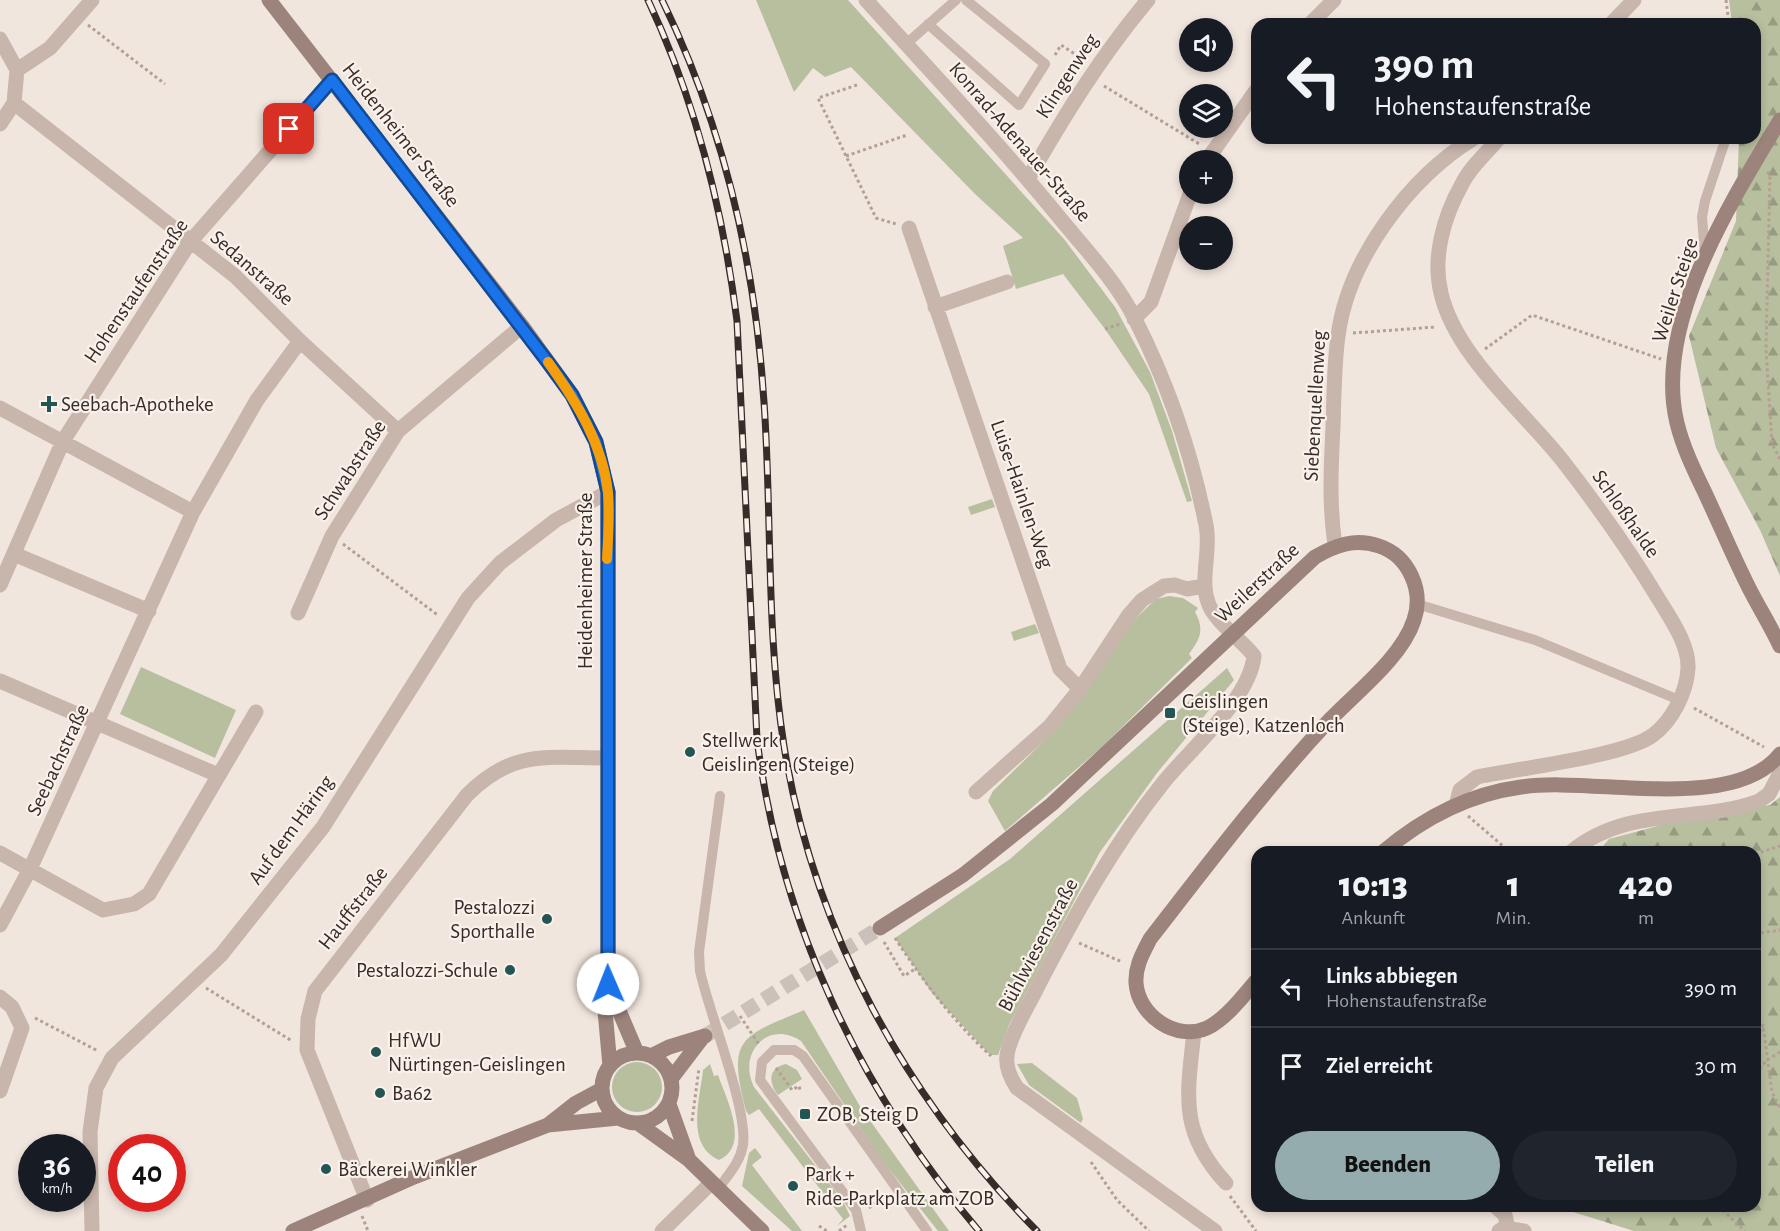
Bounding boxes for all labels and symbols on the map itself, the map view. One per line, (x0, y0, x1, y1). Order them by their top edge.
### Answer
street label: Klingenweg (1032, 29, 1103, 122)
street label: Konrad-Adenauer-Straße (945, 58, 1095, 226)
street label: Heidenheimer Straße (338, 59, 464, 211)
pin (263, 103, 314, 154)
street label: Hohenstaufenstraße (80, 215, 192, 367)
street label: Sedanstraße (206, 226, 298, 310)
street label: Weiler Steige (1648, 235, 1702, 345)
street label: Siebenquellenweg (1301, 329, 1329, 482)
place label: Seebach-Apotheke (61, 394, 214, 415)
marker: Seebach-Apotheke (42, 397, 56, 411)
street label: Schwabstraße (310, 416, 390, 524)
street label: Luise-Hainlen-Weg (987, 417, 1057, 572)
street label: Schloßhalde (1588, 466, 1664, 562)
street label: Heidenheimer Straße (575, 493, 596, 669)
street label: Weilerstraße (1211, 539, 1303, 627)
place label: Geislingen (Steige), Katzenloch (1182, 691, 1345, 736)
street label: Seebachstraße (23, 701, 93, 819)
marker: Geislingen (Steige), Katzenloch (1163, 706, 1177, 720)
place label: Stellwerk Geislingen (Steige) (702, 730, 856, 775)
marker: Stellwerk Geislingen (Steige) (683, 745, 697, 759)
street label: Auf dem Häring (245, 771, 338, 888)
street label: Hauffstraße (314, 863, 392, 953)
street label: Bühlwiesenstraße (994, 875, 1082, 1015)
place label: Pestalozzi Sporthalle (450, 897, 535, 942)
marker: Pestalozzi Sporthalle (540, 912, 554, 926)
position arrow (576, 952, 640, 1016)
place label: Pestalozzi-Schule (356, 960, 498, 981)
marker: Pestalozzi-Schule (503, 963, 517, 977)
place label: HfWU Nürtingen-Geislingen (388, 1030, 566, 1075)
marker: HfWU Nürtingen-Geislingen (369, 1045, 383, 1059)
place label: Ba62 (392, 1083, 432, 1104)
marker: Ba62 (373, 1086, 387, 1100)
place label: ZOB, Steig D (817, 1104, 918, 1125)
marker: ZOB, Steig D (798, 1107, 812, 1121)
speed limit sign: 40 (108, 1134, 186, 1212)
place label: Bäckerei Winkler (338, 1159, 477, 1180)
marker: Bäckerei Winkler (319, 1162, 333, 1176)
place label: Park + Ride-Parkplatz am ZOB (805, 1164, 994, 1209)
marker: Park + Ride-Parkplatz am ZOB (786, 1179, 800, 1193)

